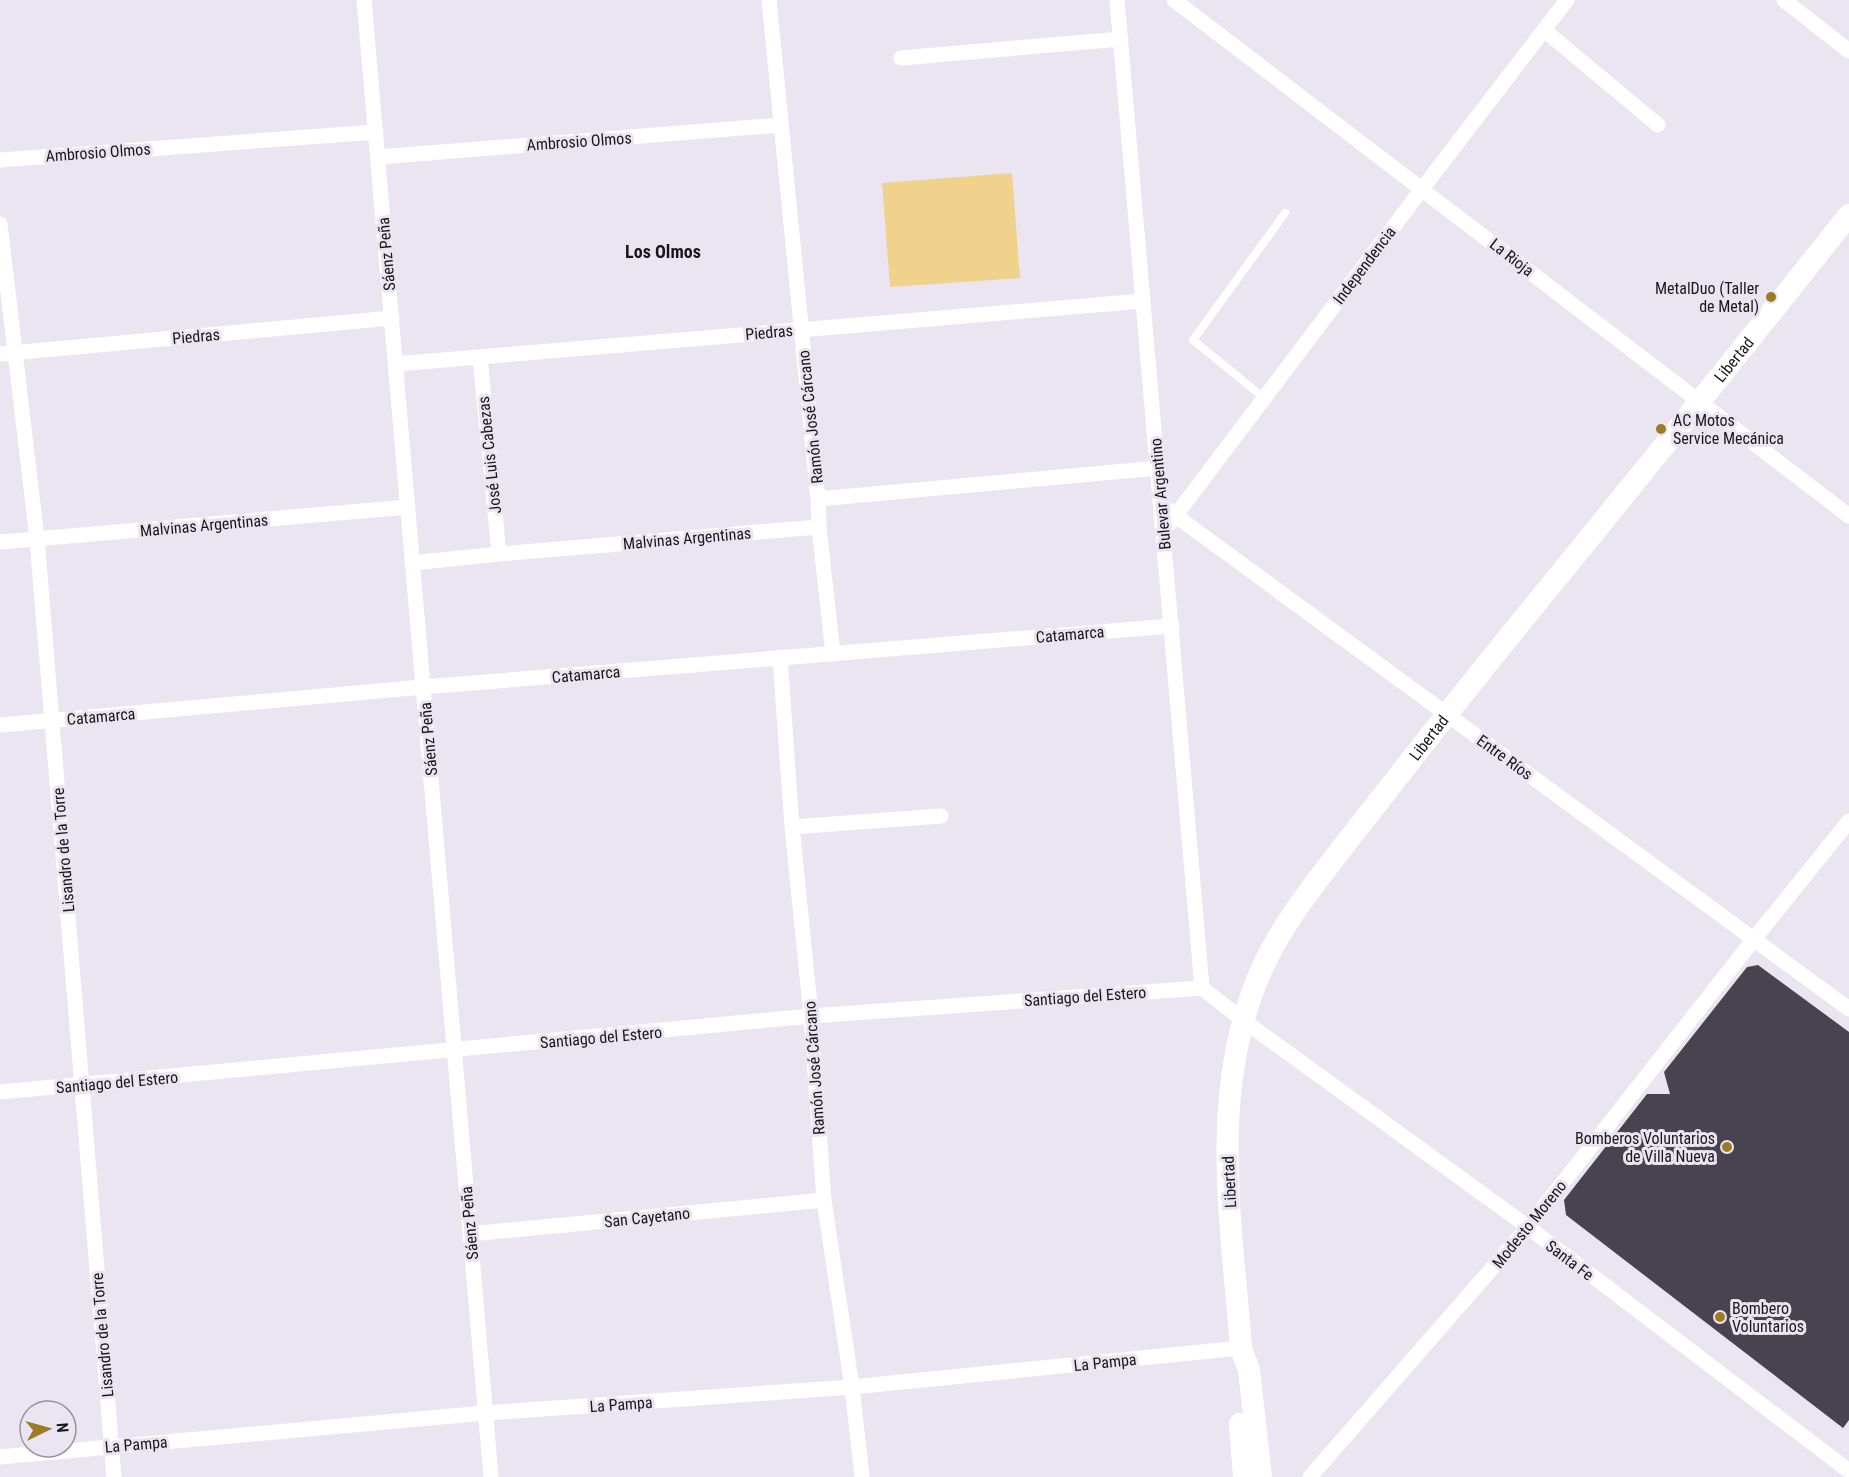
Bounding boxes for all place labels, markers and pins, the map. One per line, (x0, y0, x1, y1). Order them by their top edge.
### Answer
place label: MetalDuo (Taller de Metal) (1655, 279, 1759, 316)
marker: MetalDuo (Taller de Metal) (1764, 290, 1778, 304)
place label: AC Motos Service Mecánica (1673, 411, 1784, 448)
marker: AC Motos Service Mecánica (1654, 422, 1668, 436)
place label: Bomberos Voluntarios de Villa Nueva (1575, 1129, 1715, 1166)
marker: Bomberos Voluntarios de Villa Nueva (1720, 1140, 1734, 1154)
place label: Bombero Voluntarios (1732, 1299, 1804, 1336)
marker: Bombero Voluntarios (1713, 1310, 1727, 1324)

